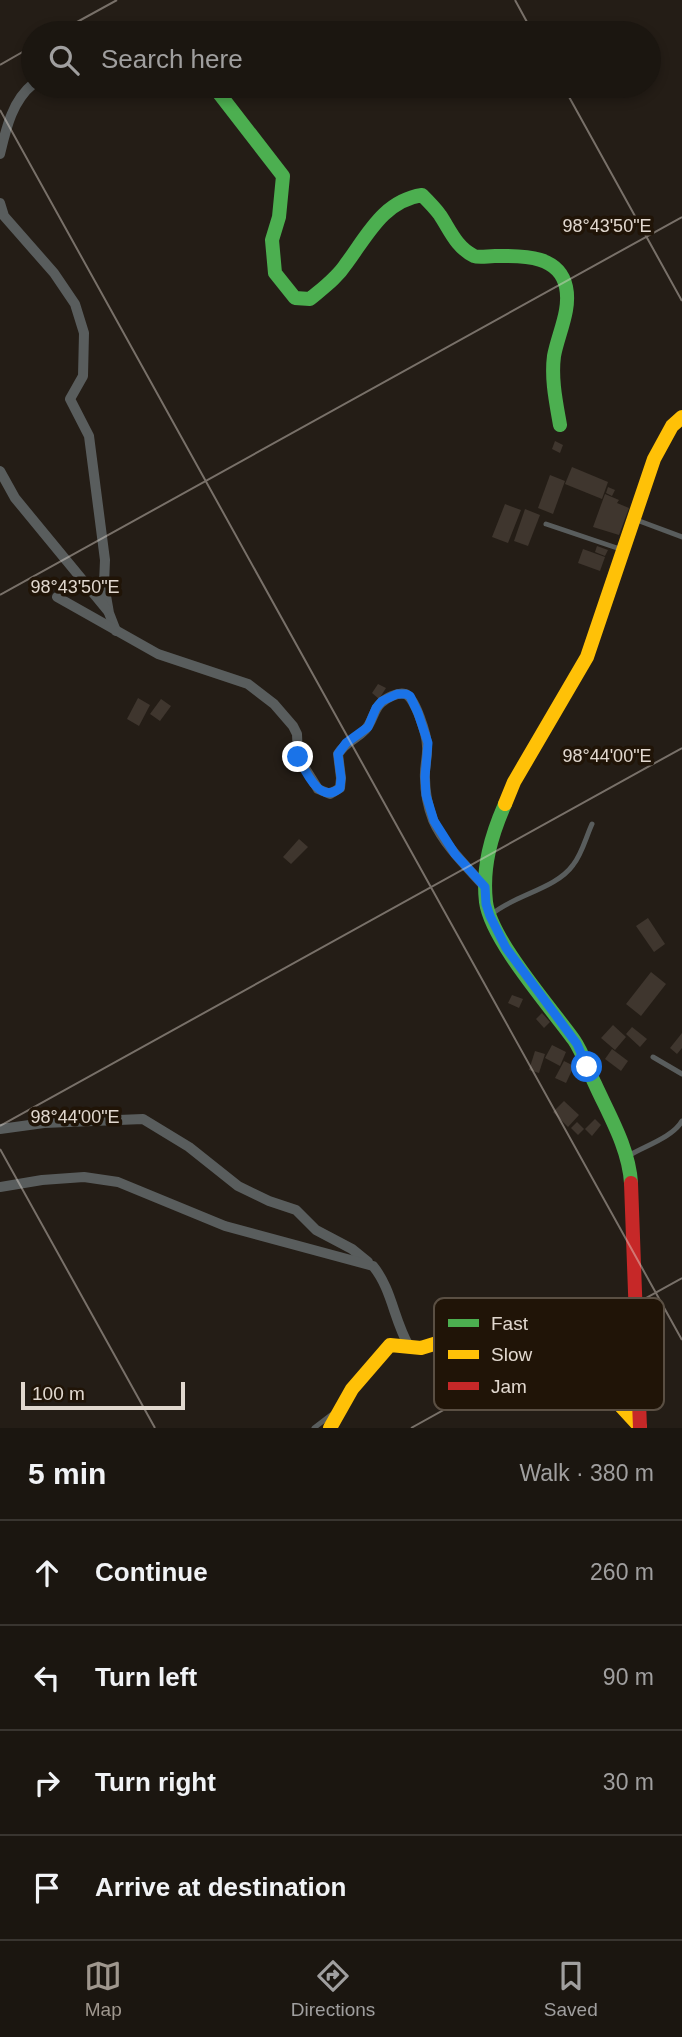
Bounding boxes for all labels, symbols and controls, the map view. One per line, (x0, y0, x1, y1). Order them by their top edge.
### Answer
search box (21, 21, 661, 98)
icon: search (45, 41, 83, 79)
text: Search here (101, 44, 243, 74)
text: 98°43'50"E (562, 216, 652, 236)
text: 98°43'50"E (30, 577, 120, 597)
route end (282, 741, 313, 772)
text: 98°44'00"E (562, 746, 652, 766)
route start (571, 1051, 602, 1082)
text: 98°44'00"E (30, 1107, 120, 1127)
legend (434, 1298, 664, 1410)
text: Fast (491, 1313, 529, 1334)
text: Slow (491, 1344, 532, 1365)
text: Jam (491, 1376, 527, 1397)
scale bar (21, 1379, 186, 1411)
text: 100 m (32, 1383, 85, 1404)
text: 5 min (28, 1457, 106, 1490)
text: Walk · 380 m (519, 1460, 654, 1486)
icon: ahead (28, 1554, 66, 1592)
text: Continue (95, 1557, 208, 1587)
text: 260 m (590, 1559, 654, 1585)
icon: left (28, 1659, 66, 1697)
text: Turn left (95, 1662, 197, 1692)
text: 90 m (603, 1664, 654, 1690)
icon: right (28, 1764, 66, 1802)
text: Turn right (95, 1767, 216, 1797)
text: 30 m (603, 1769, 654, 1795)
icon: arrive (28, 1869, 66, 1907)
text: Arrive at destination (95, 1872, 346, 1902)
tab: Map (84, 1957, 122, 2021)
tab: Directions (291, 1957, 375, 2021)
tab: Saved (544, 1957, 598, 2021)

